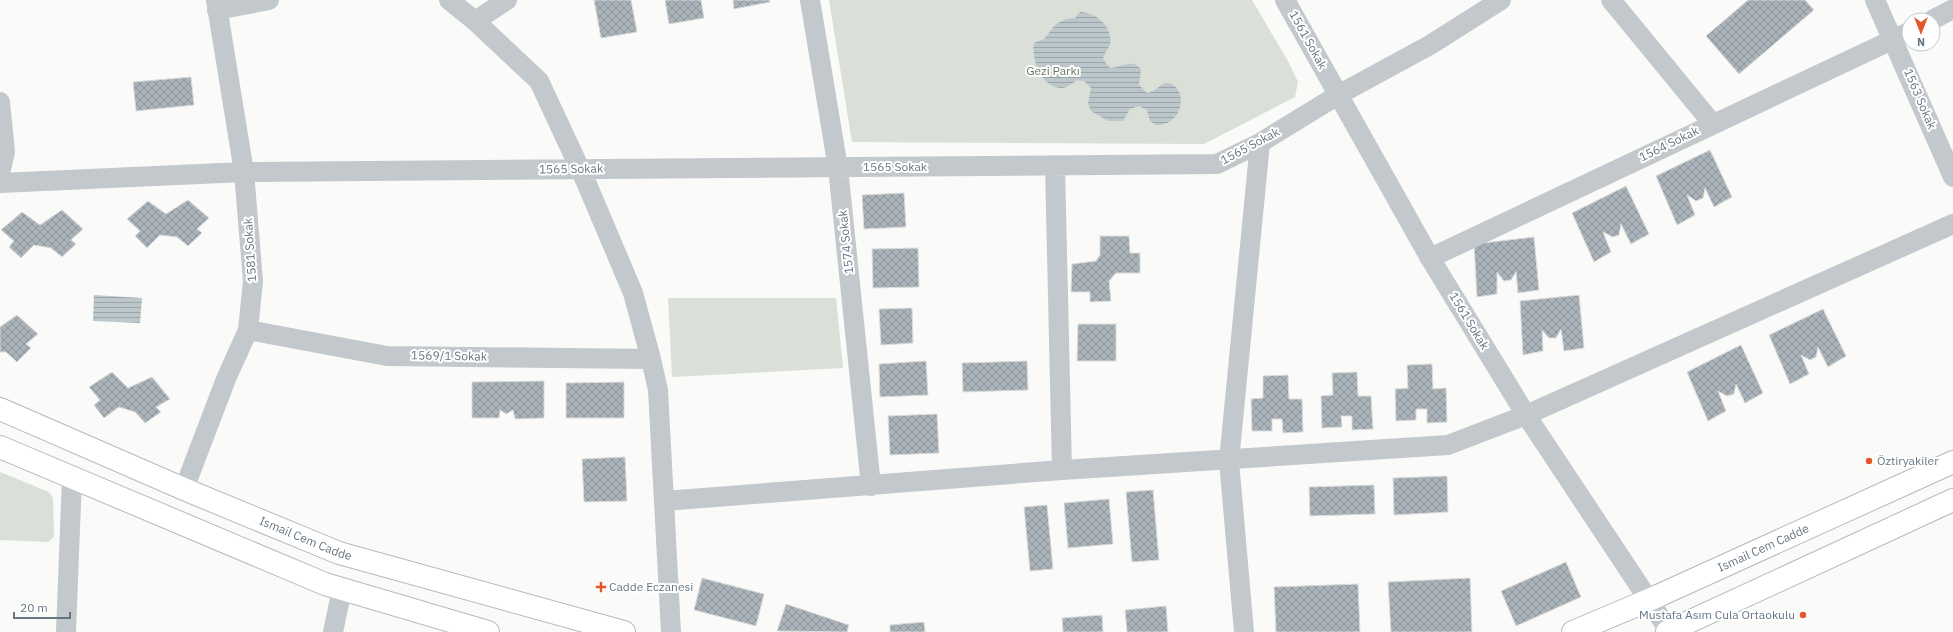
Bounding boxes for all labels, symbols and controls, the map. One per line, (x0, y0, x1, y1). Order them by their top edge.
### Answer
street label: 1561 Sokak (1286, 8, 1331, 72)
north arrow (1901, 12, 1941, 52)
text: N (1917, 35, 1925, 49)
park label: Gezi Parkı (1026, 63, 1080, 78)
street label: 1563 Sokak (1901, 66, 1940, 132)
street label: 1564 Sokak (1637, 122, 1702, 164)
street label: 1565 Sokak (1218, 124, 1282, 167)
street label: 1565 Sokak (863, 159, 928, 174)
street label: 1565 Sokak (539, 160, 604, 177)
street label: 1574 Sokak (835, 209, 856, 275)
street label: 1581 Sokak (240, 217, 259, 283)
street label: 1561 Sokak (1446, 289, 1493, 353)
street label: 1569/1 Sokak (411, 347, 488, 364)
place label: Öztiryakiler (1877, 453, 1939, 468)
marker: Öztiryakiler (1864, 456, 1874, 466)
street label: Ismail Cem Cadde (257, 513, 354, 563)
street label: Ismail Cem Cadde (1715, 520, 1811, 575)
place label: Cadde Eczanesi (609, 579, 693, 594)
marker: Cadde Eczanesi (596, 582, 606, 592)
scale bar (14, 594, 70, 620)
text: 20 m (20, 600, 48, 615)
place label: Mustafa Asım Cula Ortaokulu (1639, 607, 1795, 622)
marker: Mustafa Asım Cula Ortaokulu (1798, 610, 1808, 620)

